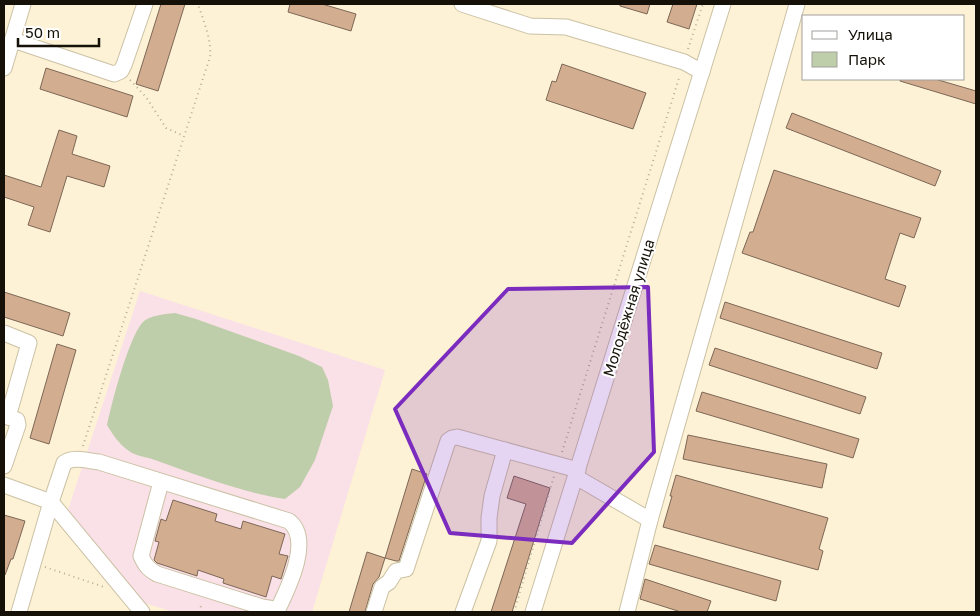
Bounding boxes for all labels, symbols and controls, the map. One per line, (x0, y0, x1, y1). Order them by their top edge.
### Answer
scale bar (18, 15, 99, 47)
legend (802, 15, 965, 80)
text: 50 m (25, 23, 60, 41)
text: Улица (848, 25, 893, 43)
text: Парк (848, 50, 886, 68)
street label: Молодёжная улица (599, 237, 658, 379)

